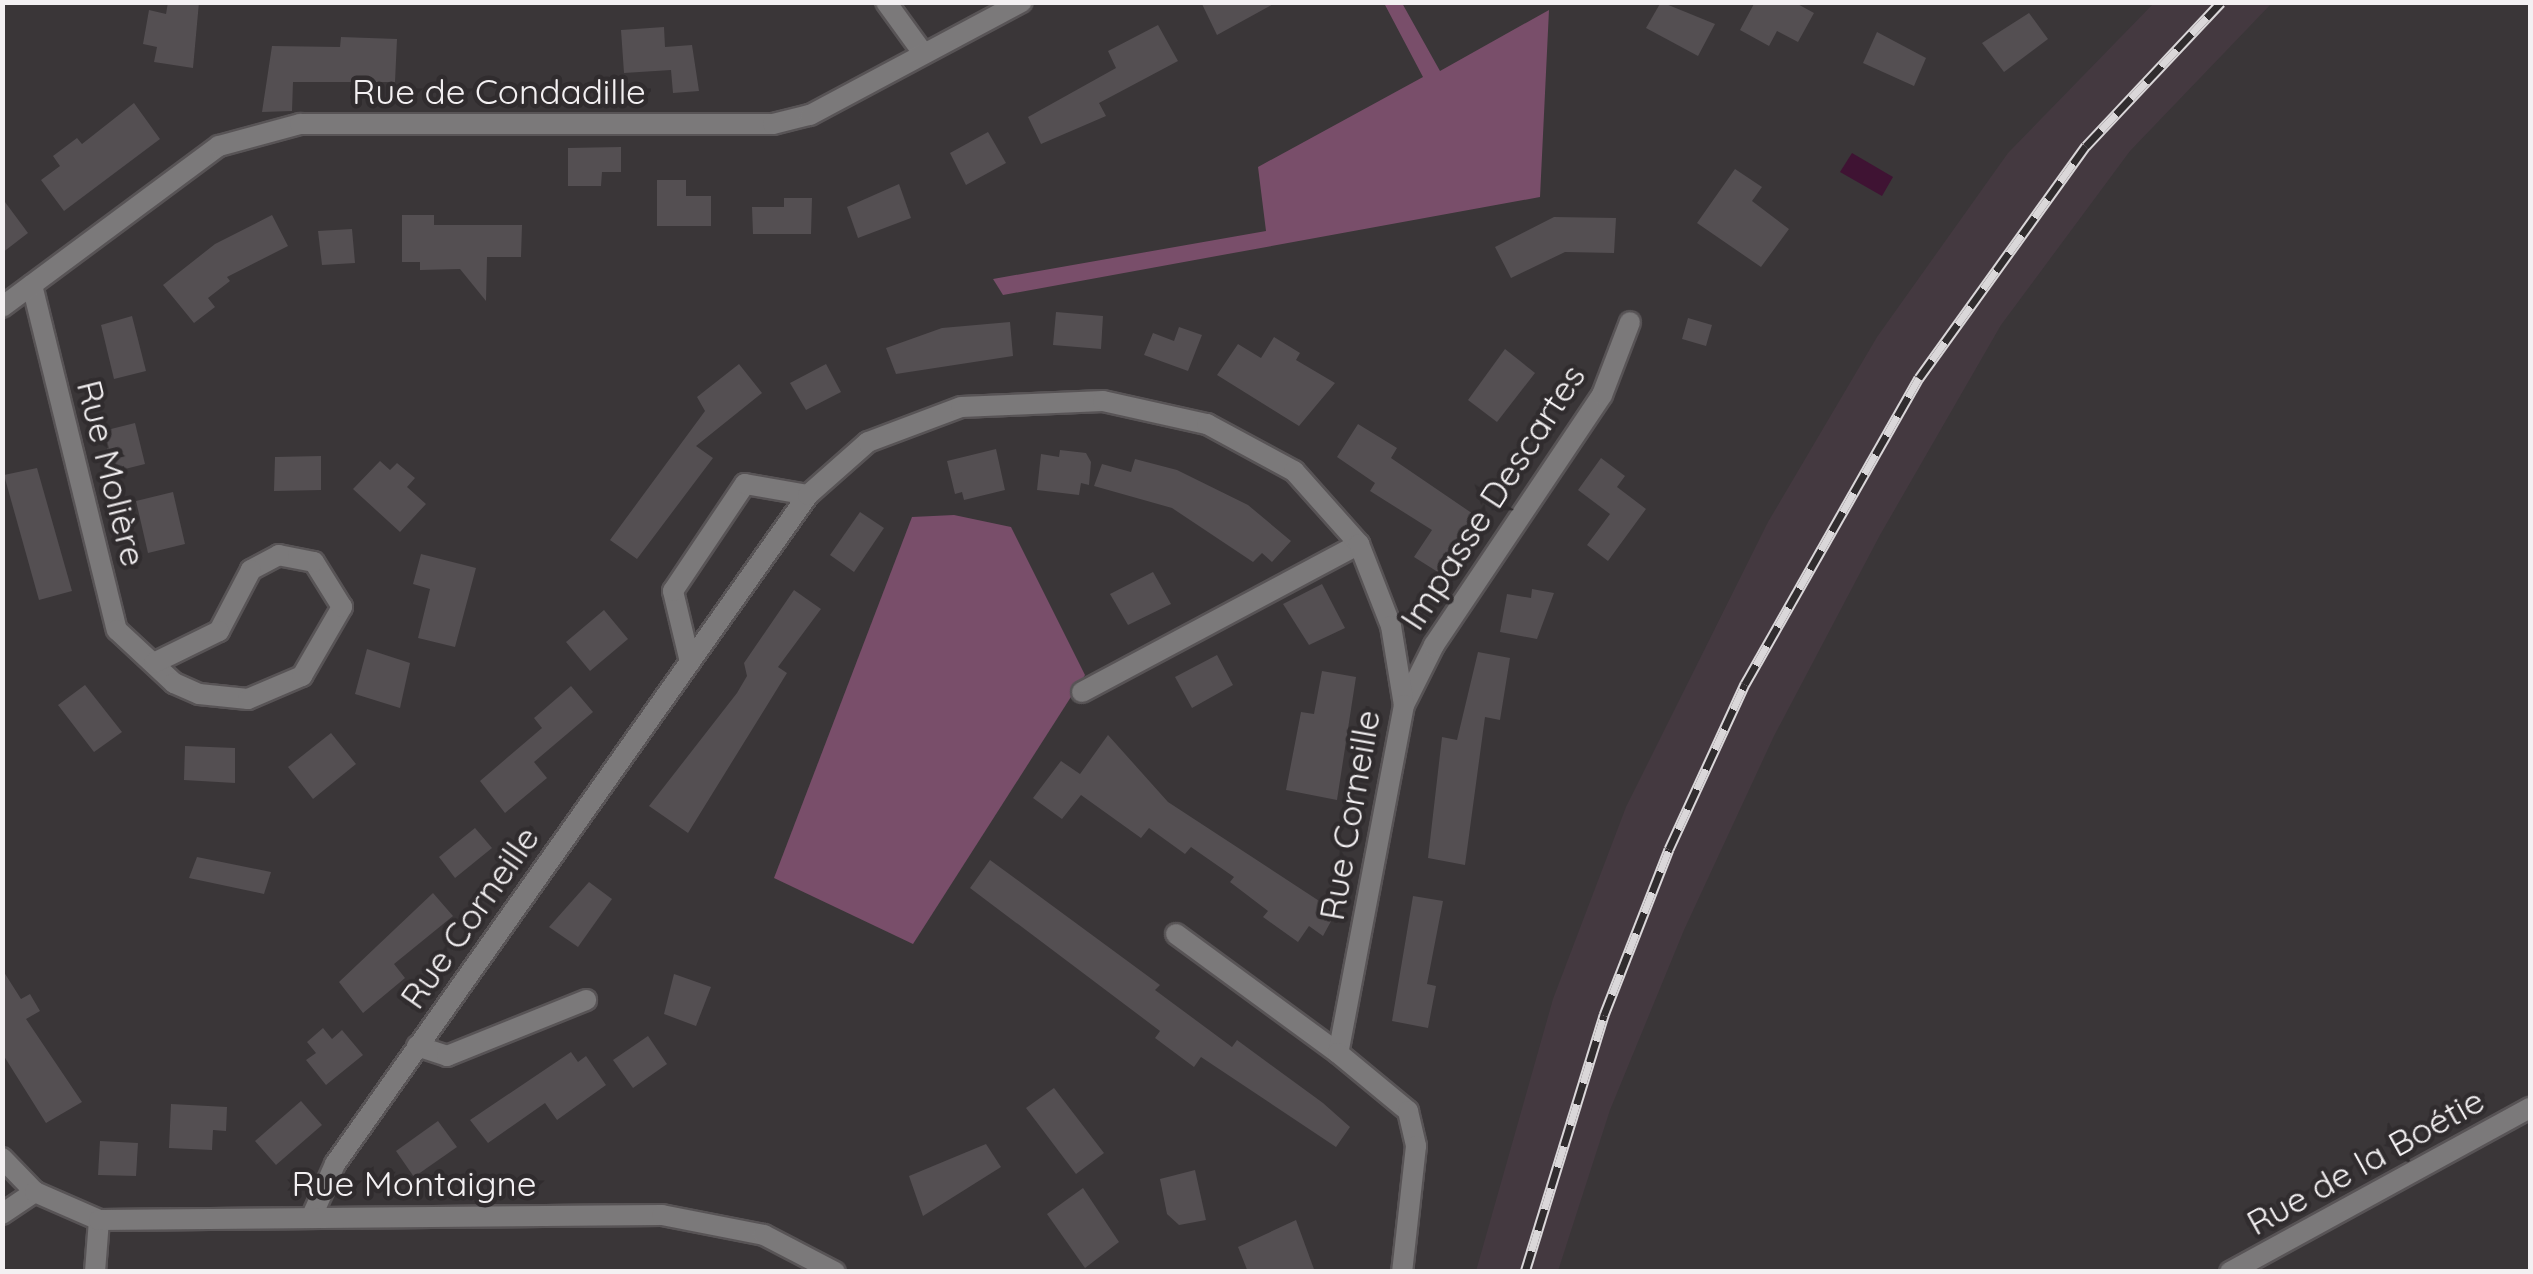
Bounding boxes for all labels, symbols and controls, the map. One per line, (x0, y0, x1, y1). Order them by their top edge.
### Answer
street label: Rue de Condadille (352, 70, 646, 112)
street label: Impasse Descartes (1391, 357, 1593, 637)
street label: Rue Molière (69, 376, 155, 570)
street label: Rue Corneille (1310, 707, 1388, 923)
street label: Rue Corneille (391, 818, 547, 1016)
street label: Rue de la Boétie (2239, 1079, 2491, 1243)
street label: Rue Montaigne (291, 1162, 537, 1204)

